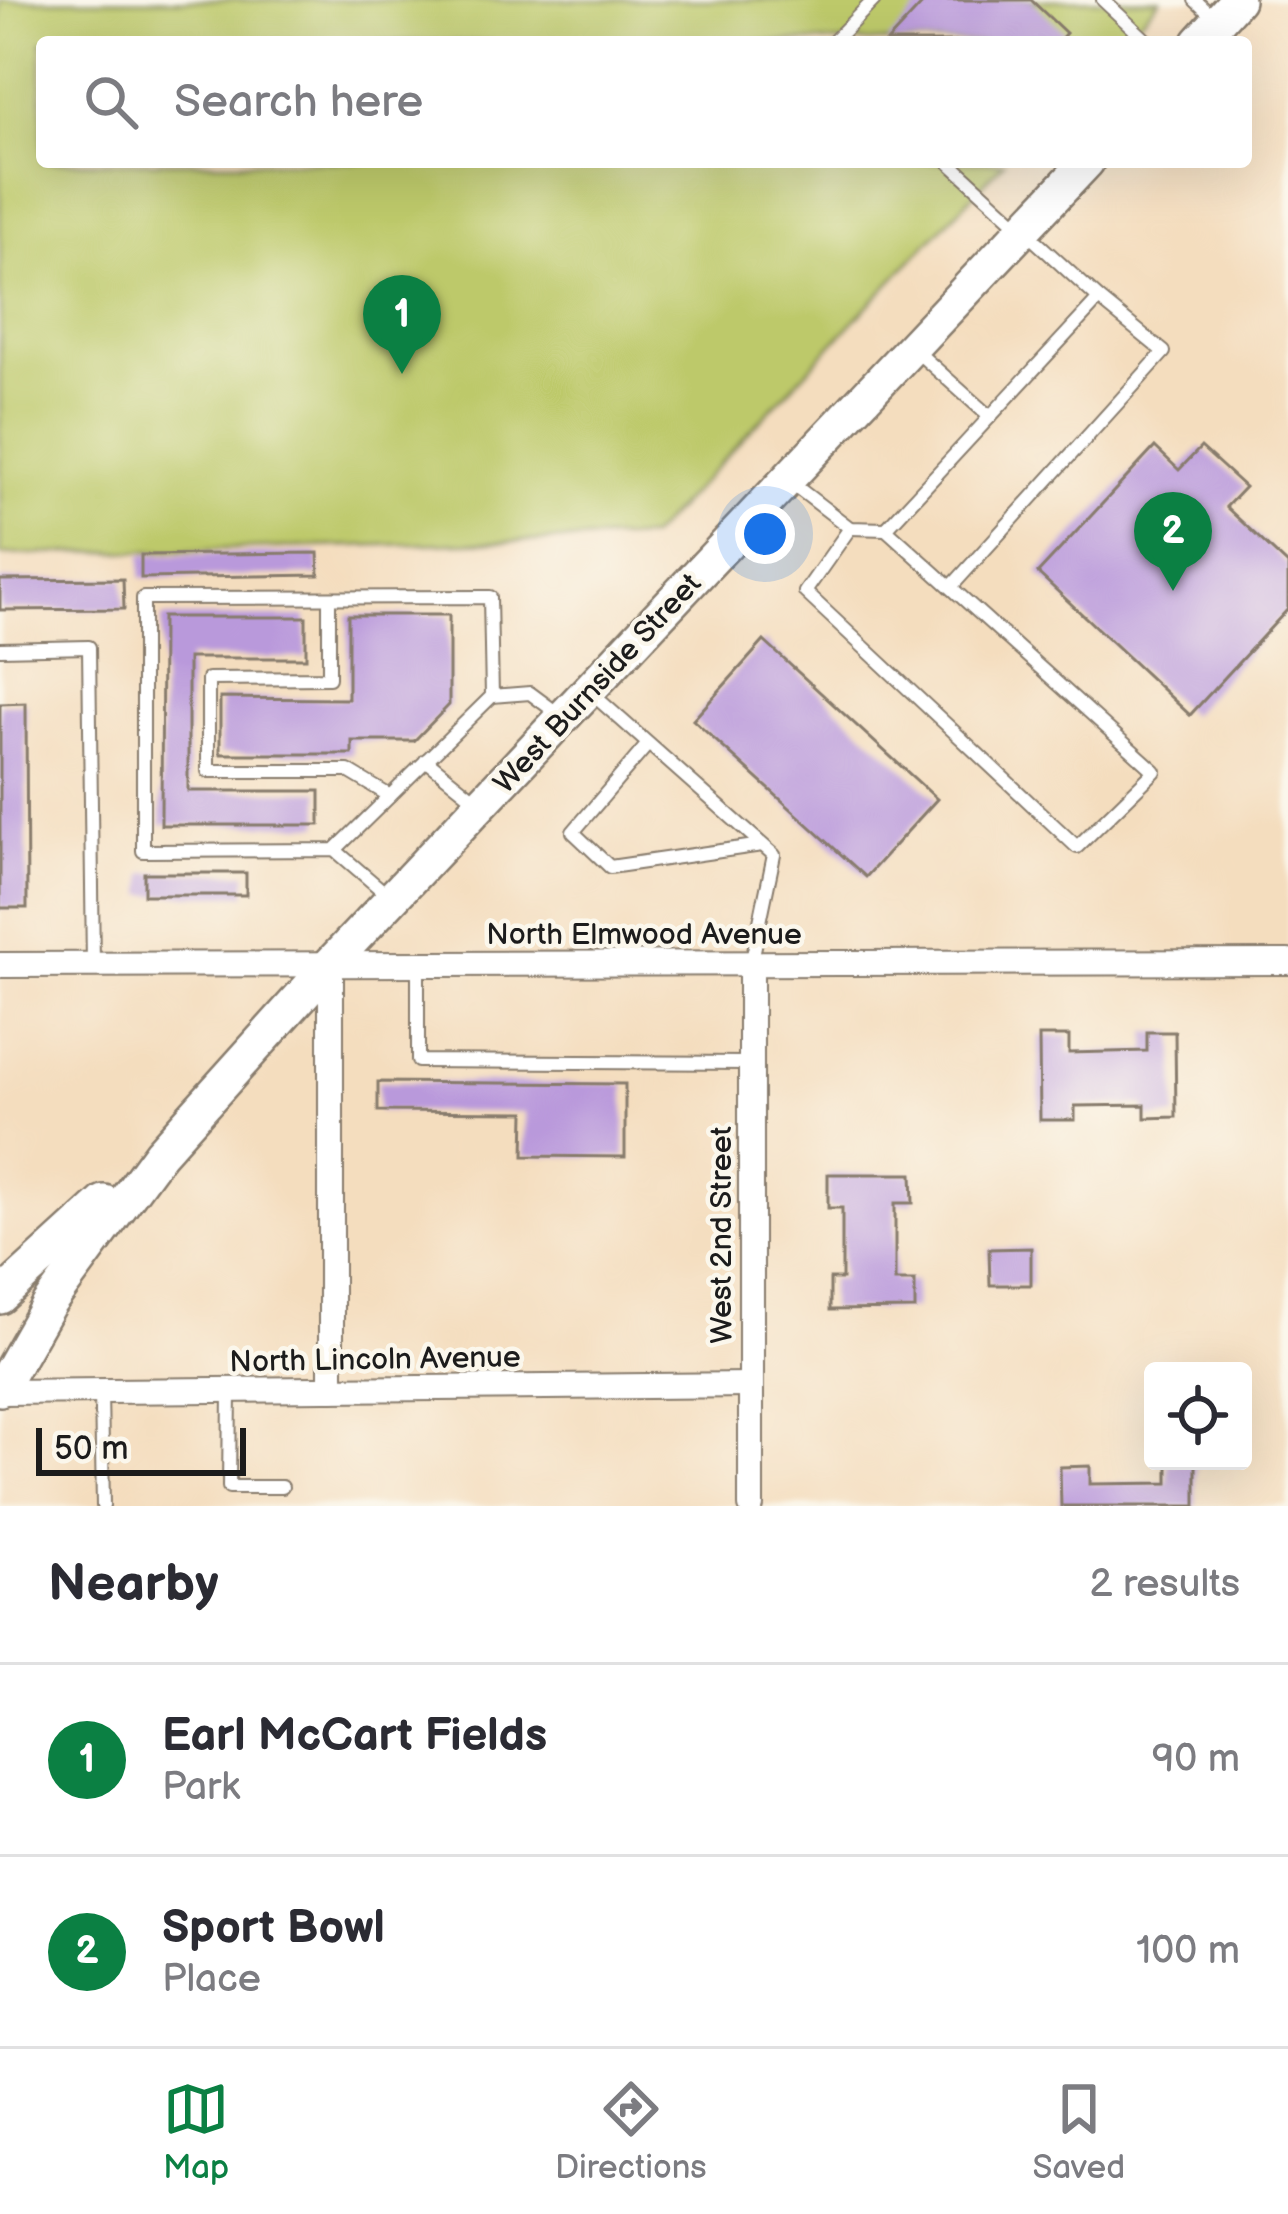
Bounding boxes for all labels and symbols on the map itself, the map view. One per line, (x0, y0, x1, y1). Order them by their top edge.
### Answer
pin: 1 (363, 275, 441, 374)
pin: 2 (1134, 492, 1212, 591)
your location (735, 504, 795, 564)
street label: West Burnside Street (487, 566, 709, 801)
street label: North Elmwood Avenue (486, 917, 802, 953)
street label: West 2nd Street (704, 1126, 740, 1344)
street label: North Lincoln Avenue (229, 1339, 521, 1381)
scale bar (36, 1422, 246, 1475)

